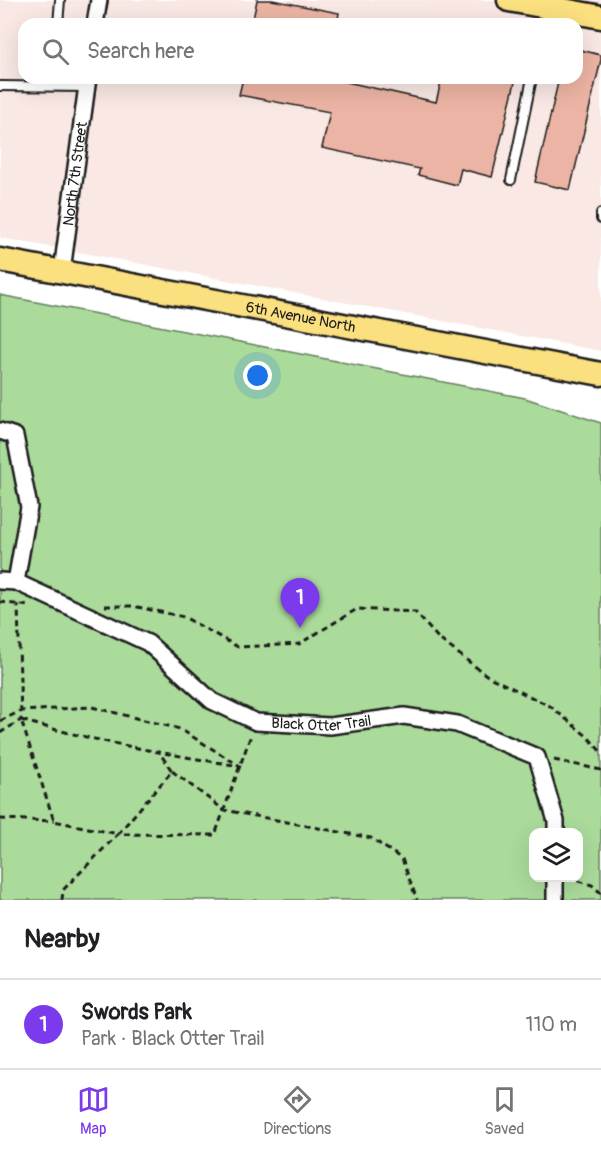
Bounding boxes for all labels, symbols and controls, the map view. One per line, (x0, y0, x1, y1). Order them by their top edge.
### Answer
search box (18, 18, 583, 84)
icon: search (39, 35, 72, 68)
text: Search here (87, 37, 194, 65)
street label: North 7th Street (59, 120, 92, 227)
street label: 6th Avenue North (244, 298, 357, 337)
your location (243, 361, 272, 390)
pin: 1 (280, 578, 320, 628)
street label: Black Otter Trail (271, 712, 372, 736)
map controls (529, 828, 583, 882)
button: layers (529, 828, 583, 882)
text: Nearby (24, 923, 100, 955)
text: Swords Park (81, 998, 192, 1026)
text: 1 (40, 1012, 47, 1037)
text: 110 m (526, 1012, 577, 1037)
text: Park · Black Otter Trail (81, 1026, 265, 1051)
tab: Map (77, 1083, 110, 1139)
tab: Directions (263, 1083, 331, 1139)
tab: Saved (485, 1083, 524, 1139)

